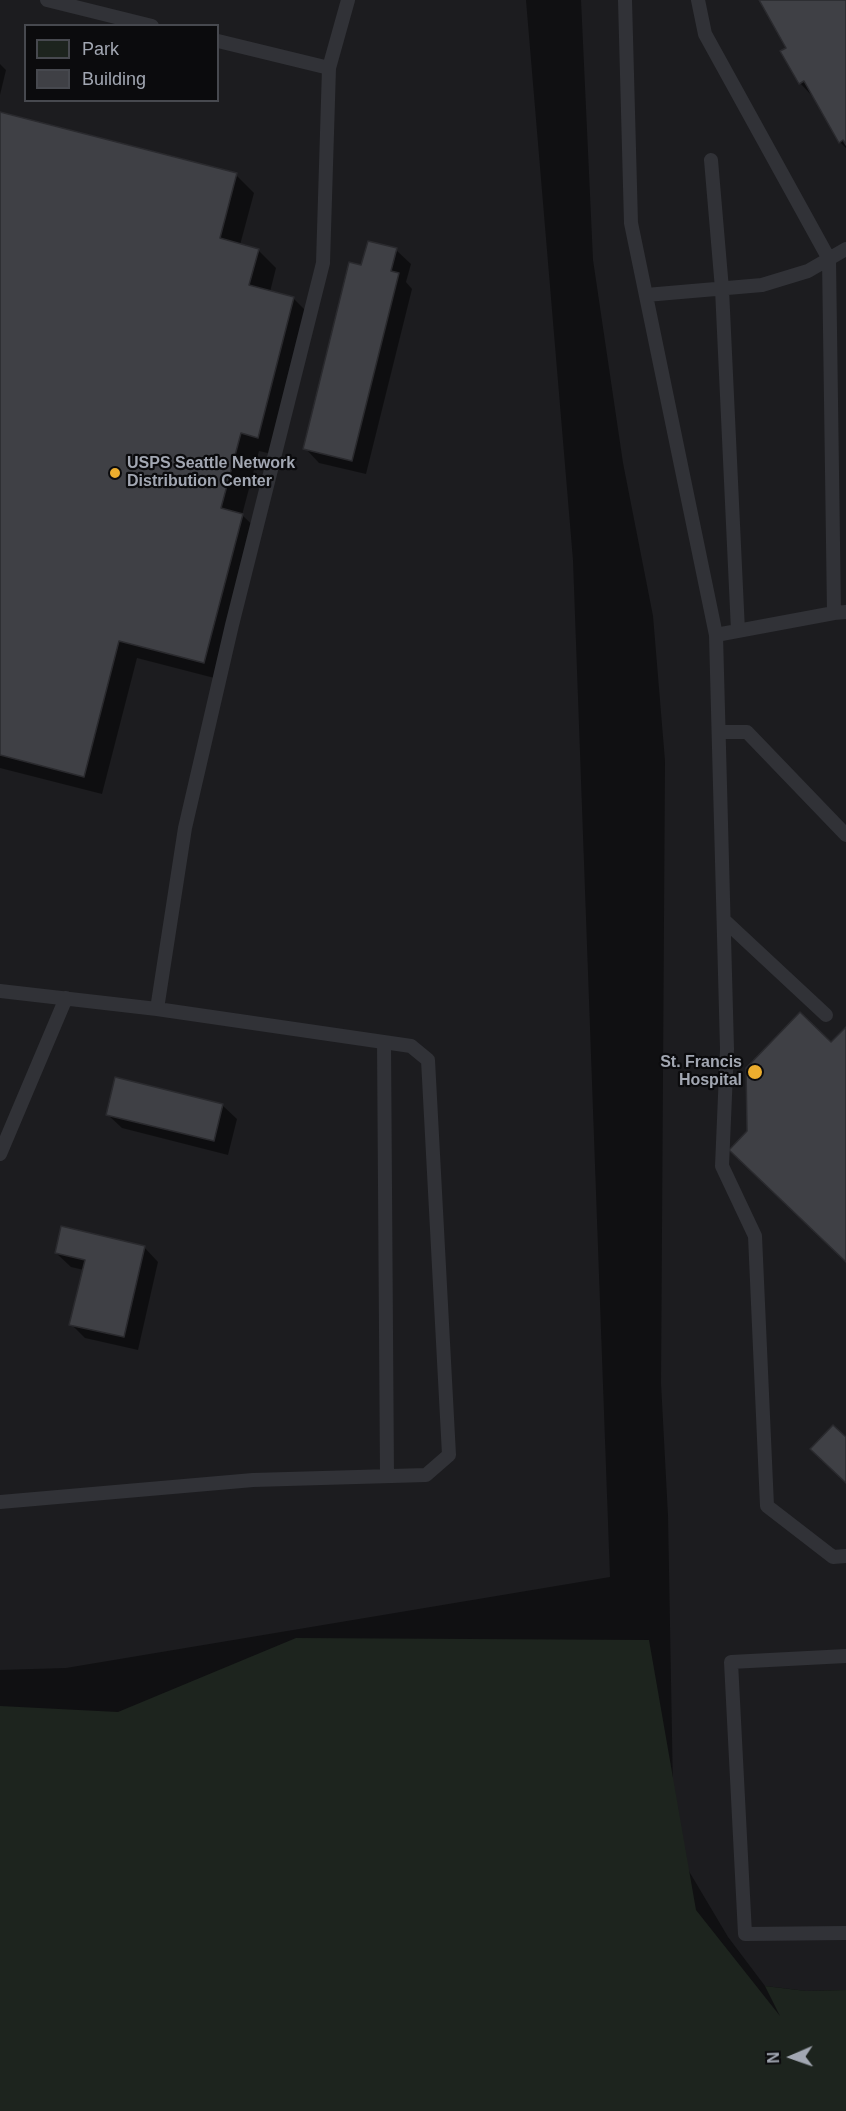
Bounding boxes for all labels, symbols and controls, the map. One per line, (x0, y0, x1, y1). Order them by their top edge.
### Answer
legend (24, 24, 219, 102)
text: Park (82, 39, 119, 59)
text: Building (82, 69, 146, 89)
place label: USPS Seattle Network Distribution Center (127, 454, 295, 492)
marker: USPS Seattle Network Distribution Center (108, 466, 122, 480)
place label: St. Francis Hospital (660, 1053, 742, 1091)
marker: St. Francis Hospital (746, 1063, 764, 1081)
north arrow (762, 2027, 822, 2087)
text: N (765, 2052, 782, 2064)

